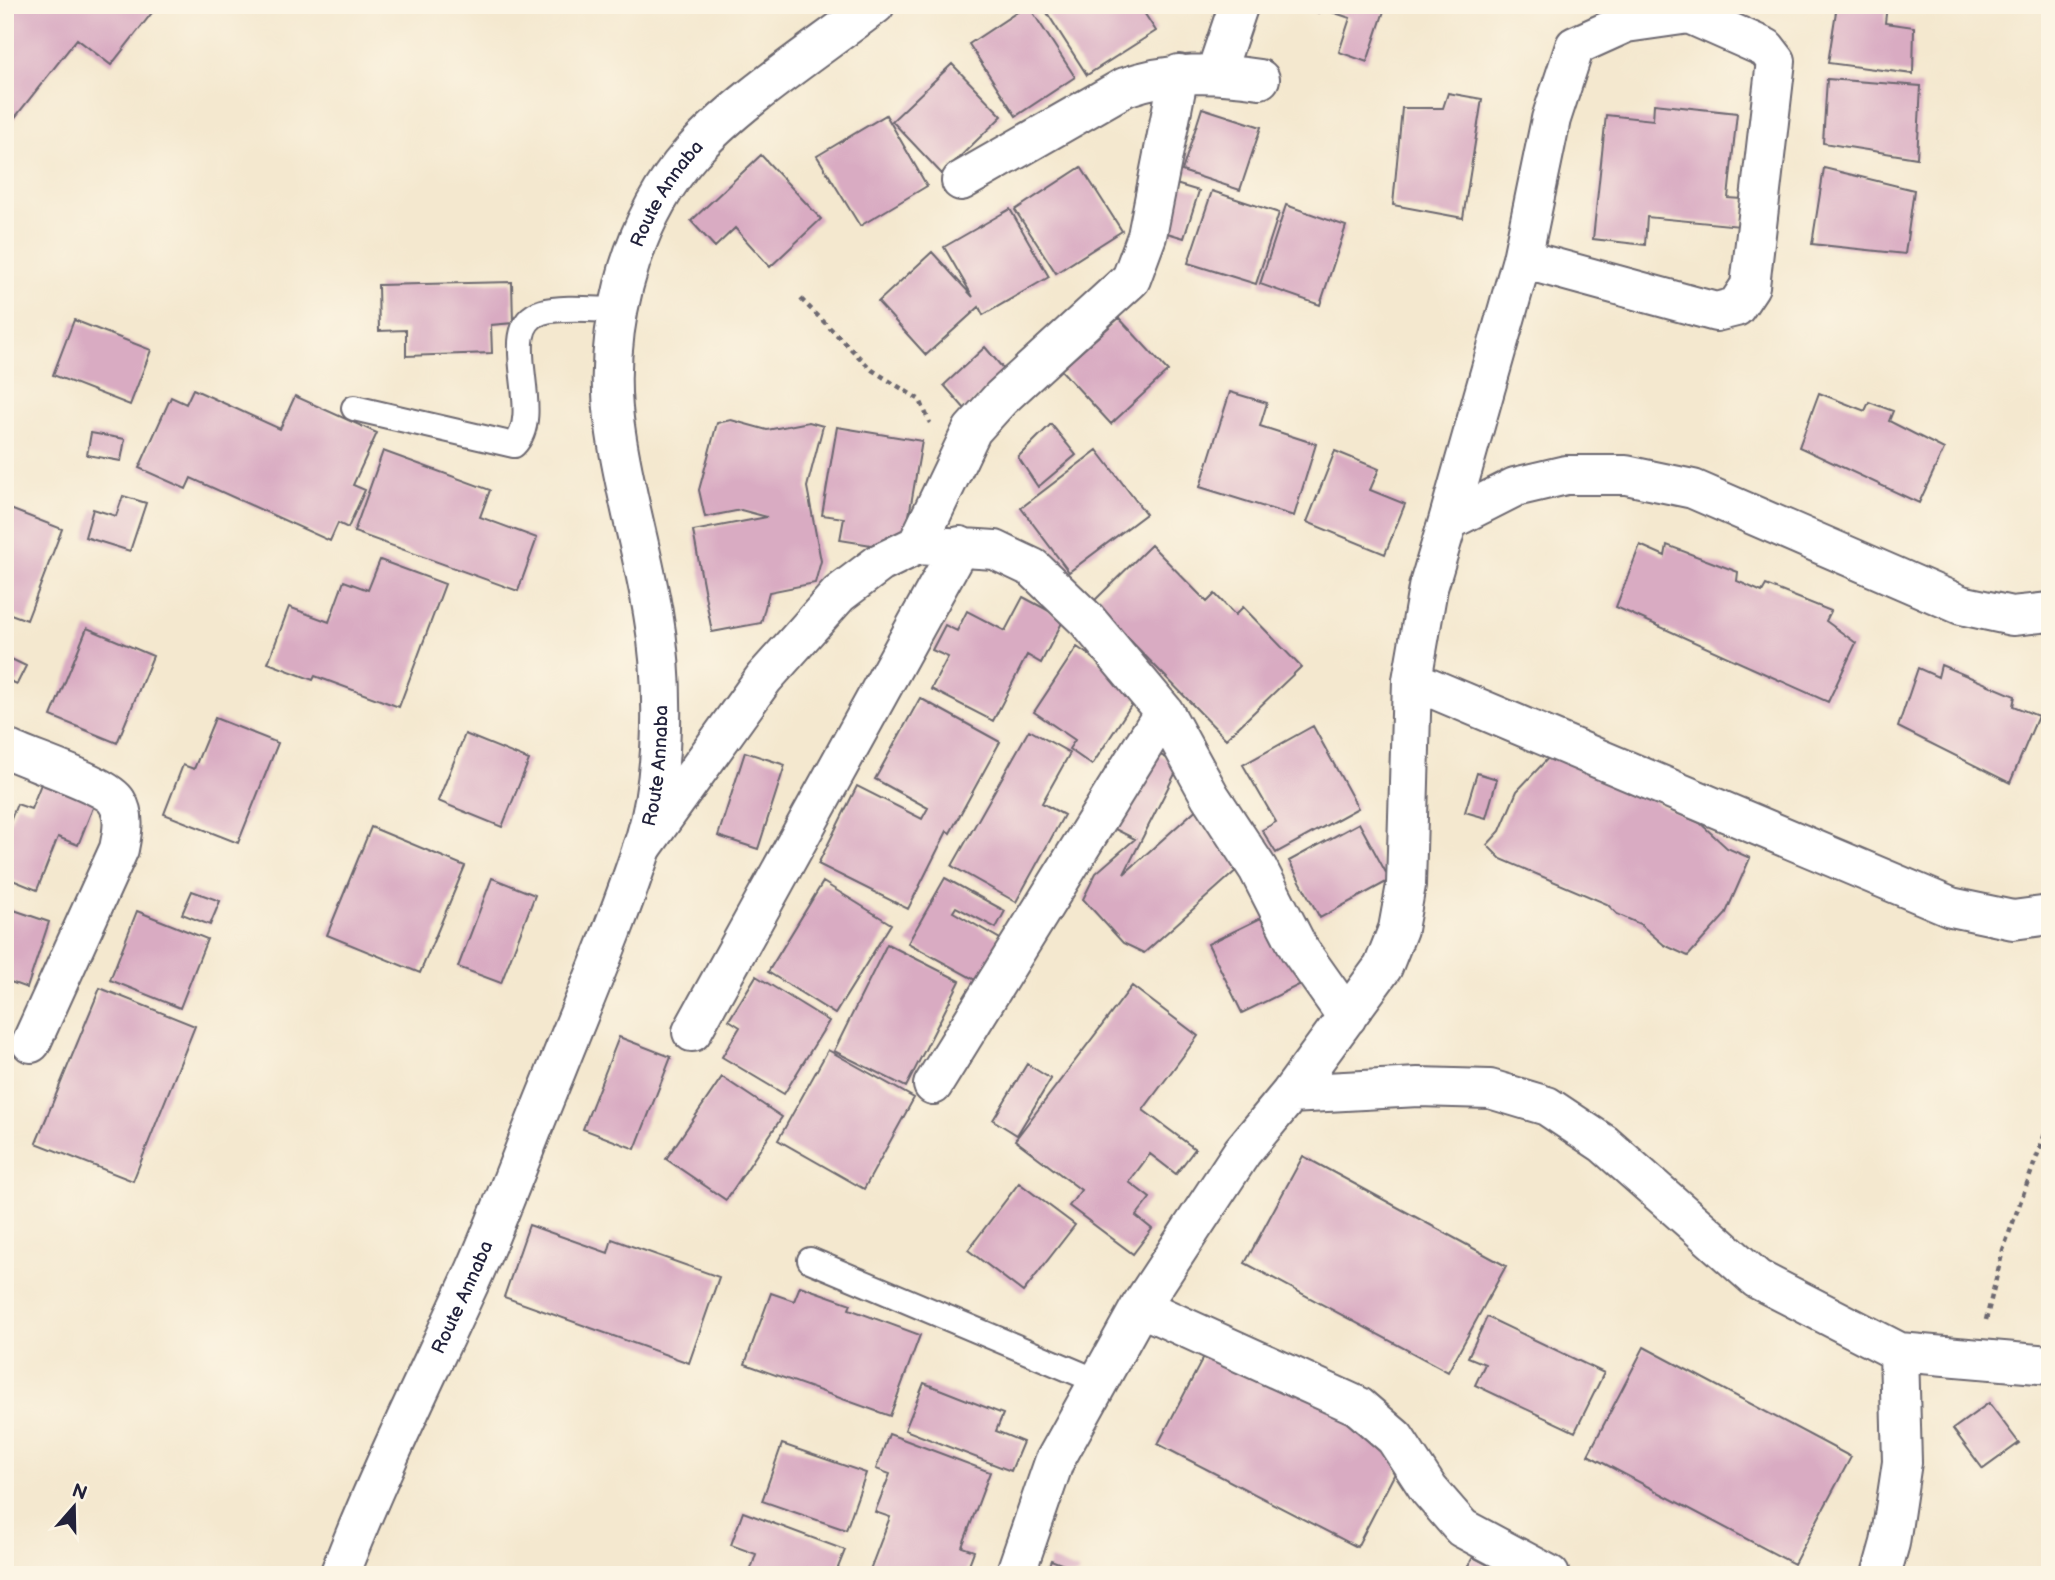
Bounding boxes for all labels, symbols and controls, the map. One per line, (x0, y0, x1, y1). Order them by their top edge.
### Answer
street label: Route Annaba (626, 136, 708, 250)
street label: Route Annaba (638, 705, 673, 829)
street label: Route Annaba (427, 1237, 498, 1357)
north arrow (38, 1472, 108, 1542)
text: N (69, 1479, 90, 1506)

